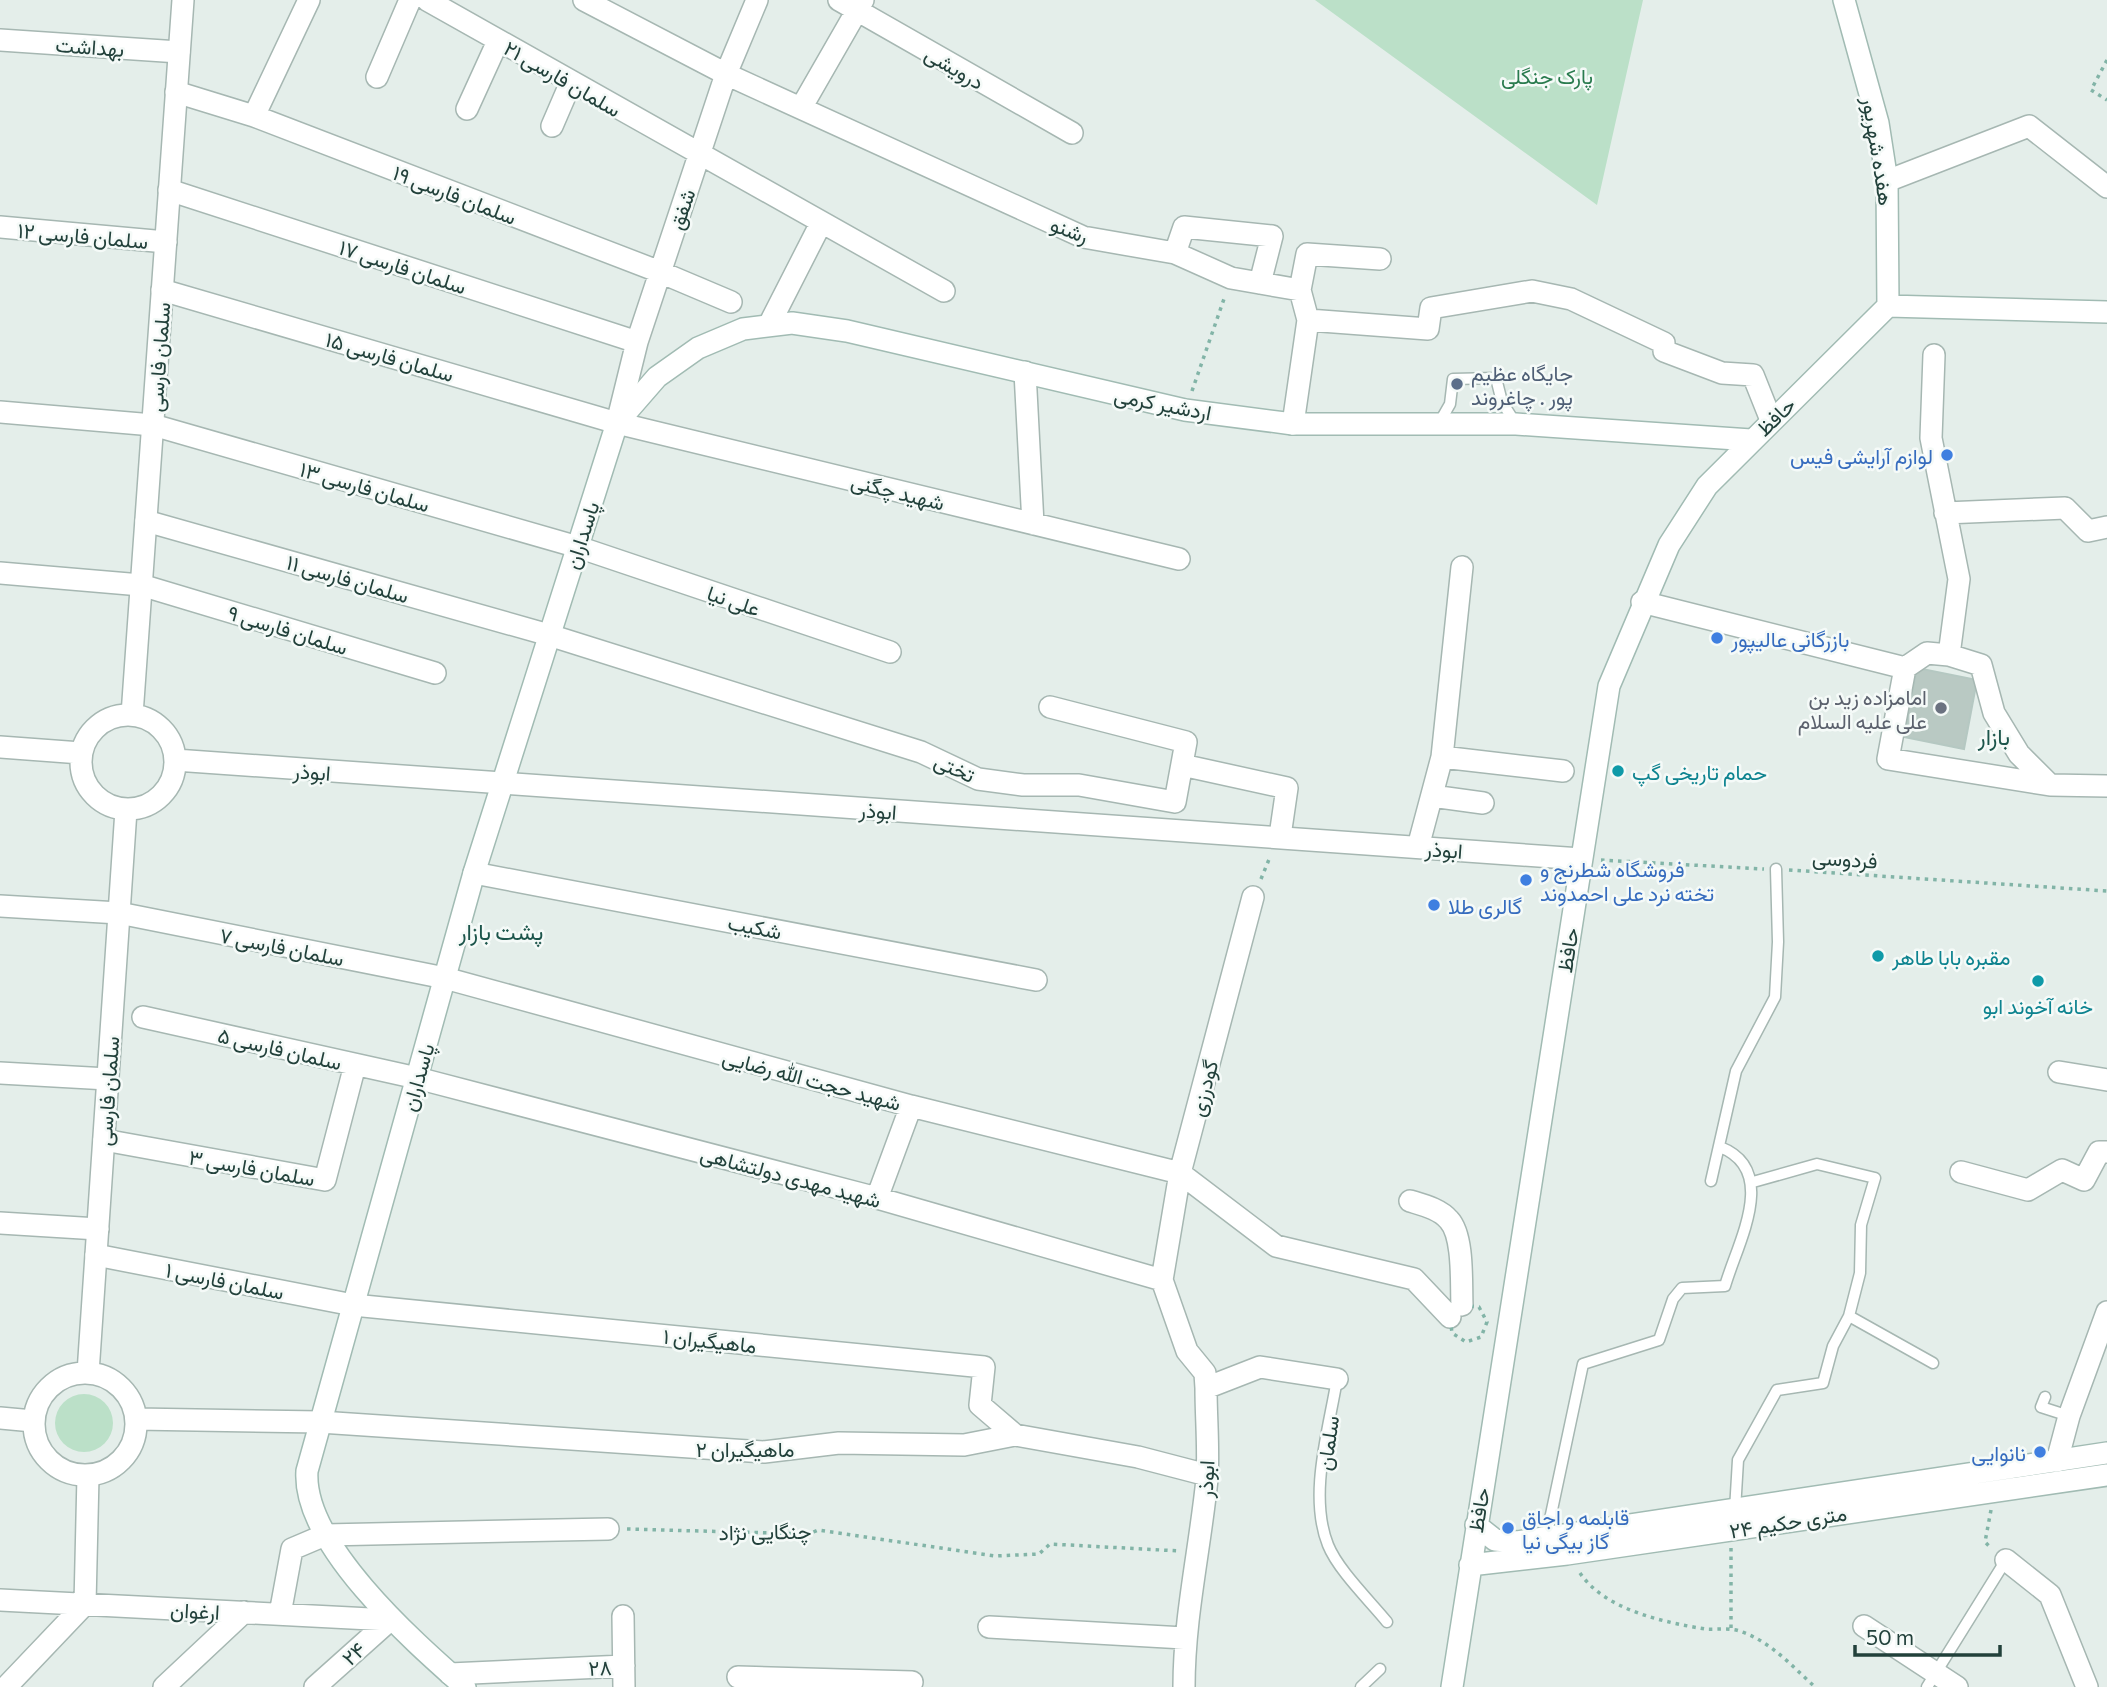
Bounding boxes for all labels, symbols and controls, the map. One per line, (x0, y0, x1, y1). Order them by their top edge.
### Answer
street label: بهداشت (55, 31, 125, 63)
street label: سلمان فارسی ۲۱ (499, 34, 626, 123)
street label: درویشی (920, 40, 989, 96)
park label: پارک جنگلی (1501, 63, 1593, 91)
street label: هفده شهریور (1856, 94, 1900, 207)
street label: سلمان فارسی ۱۹ (389, 159, 520, 231)
street label: شفق (662, 185, 701, 233)
street label: رشنو (1047, 210, 1092, 249)
street label: سلمان فارسی ۱۲ (17, 217, 149, 255)
street label: سلمان فارسی ۱۷ (336, 234, 470, 300)
street label: سلمان فارسی (142, 301, 176, 413)
street label: سلمان فارسی ۱۵ (322, 326, 457, 388)
place label: جایگاه عظیم پور . چاغروند (1471, 360, 1573, 412)
marker: جایگاه عظیم پور . چاغروند (1449, 376, 1465, 392)
street label: اردشیر کرمی (1112, 381, 1214, 427)
street label: حافظ (1750, 391, 1800, 441)
place label: لوازم آرایشی فیس (1790, 443, 1933, 471)
marker: لوازم آرایشی فیس (1939, 447, 1955, 463)
street label: سلمان فارسی ۱۳ (297, 456, 433, 518)
street label: شهید چگنی (848, 467, 947, 518)
street label: پاسداران (558, 498, 606, 573)
street label: سلمان فارسی ۱۱ (283, 549, 412, 609)
street label: علی نیا (704, 579, 764, 622)
street label: سلمان فارسی ۹ (224, 599, 351, 661)
place label: بازرگانی عالیپور (1730, 626, 1849, 654)
marker: بازرگانی عالیپور (1709, 630, 1725, 646)
place label: امامزاده زید بن علی علیه السلام (1798, 684, 1927, 736)
marker: امامزاده زید بن علی علیه السلام (1933, 700, 1949, 716)
district label: بازار (1977, 722, 2010, 752)
street label: تختی (930, 747, 979, 788)
street label: ابوذر (291, 757, 332, 787)
place label: حمام تاریخی گپ (1632, 759, 1767, 787)
marker: حمام تاریخی گپ (1610, 763, 1626, 779)
street label: ابوذر (857, 796, 898, 826)
street label: ابوذر (1423, 835, 1464, 865)
street label: فردوسی (1811, 843, 1879, 875)
place label: فروشگاه شطرنج و تخته نرد علی احمدوند (1540, 856, 1714, 907)
marker: فروشگاه شطرنج و تخته نرد علی احمدوند (1518, 872, 1534, 888)
place label: گالری طلا (1448, 893, 1522, 920)
marker: گالری طلا (1426, 897, 1442, 913)
street label: شکیب (726, 909, 784, 944)
district label: پشت بازار (458, 917, 543, 948)
street label: سلمان فارسی ۷ (217, 922, 346, 972)
street label: حافظ (1551, 926, 1583, 974)
place label: مقبره بابا طاهر (1891, 944, 2010, 971)
marker: مقبره بابا طاهر (1870, 948, 1886, 964)
marker: خانه آخوند ابو (2030, 973, 2046, 989)
place label: خانه آخوند ابو (1983, 993, 2093, 1020)
street label: سلمان فارسی ۵ (215, 1022, 344, 1076)
street label: سلمان فارسی (91, 1035, 125, 1147)
street label: پاسداران (395, 1040, 441, 1115)
street label: شهید حجت الله رضایی (719, 1043, 904, 1117)
street label: گودرزی (1183, 1057, 1224, 1120)
street label: شهید مهدی دولتشاهی (697, 1140, 884, 1214)
street label: سلمان فارسی ۳ (187, 1144, 317, 1192)
street label: سلمان فارسی ۱ (163, 1256, 286, 1306)
street label: ماهیگیران ۱ (662, 1323, 758, 1359)
street label: سلمان (1311, 1414, 1344, 1472)
street label: ماهیگیران ۲ (696, 1436, 794, 1463)
place label: نانوایی (1971, 1440, 2026, 1467)
marker: نانوایی (2032, 1444, 2048, 1460)
street label: ابوذر (1191, 1460, 1220, 1500)
street label: حافظ (1462, 1486, 1494, 1534)
street label: ۲۴ متری حکیم (1728, 1499, 1849, 1546)
place label: قابلمه و اجاق گاز بیگی نیا (1522, 1504, 1629, 1555)
street label: چنگایی نژاد (718, 1518, 812, 1547)
marker: قابلمه و اجاق گاز بیگی نیا (1500, 1520, 1516, 1536)
street label: ارغوان (169, 1596, 221, 1626)
scale bar (1855, 1614, 2000, 1658)
text: 50 m (1866, 1624, 1914, 1649)
street label: ۲۴ (336, 1636, 370, 1670)
street label: ۲۸ (588, 1654, 612, 1680)

